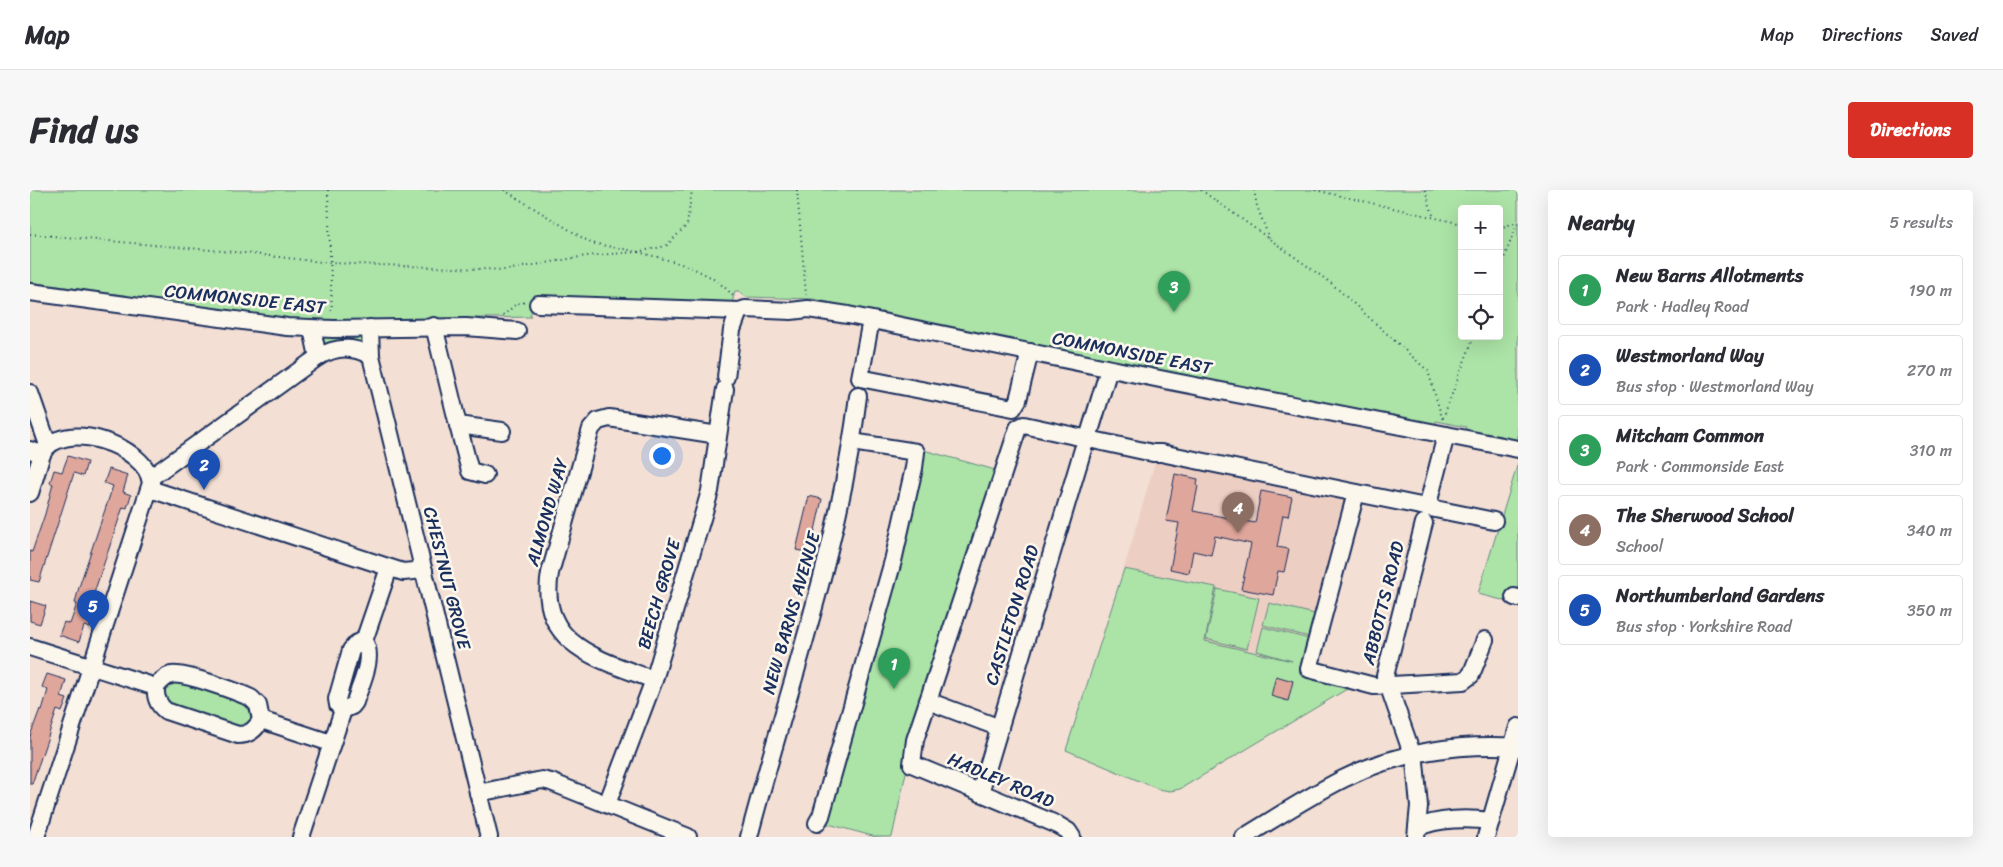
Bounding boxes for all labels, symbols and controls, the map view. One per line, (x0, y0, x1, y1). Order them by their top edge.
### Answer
text: Map (25, 14, 69, 56)
text: Map (1761, 19, 1794, 51)
text: Directions (1822, 19, 1903, 51)
text: Saved (1931, 19, 1978, 51)
text: Find us (30, 99, 138, 161)
button: Directions (1848, 102, 1973, 158)
text: Nearby (1568, 204, 1634, 242)
map controls (1458, 205, 1503, 340)
button: + (1458, 205, 1503, 250)
text: 5 results (1889, 208, 1953, 237)
button: − (1458, 250, 1503, 295)
text: New Barns Allotments (1616, 259, 1803, 292)
pin: 3 (1158, 271, 1190, 312)
street label: COMMONSIDE EAST (163, 275, 329, 324)
text: 1 (1582, 276, 1588, 305)
text: 190 m (1909, 276, 1952, 305)
text: Park · Hadley Road (1616, 292, 1748, 321)
button: locate (1458, 295, 1503, 340)
street label: COMMONSIDE EAST (1050, 322, 1216, 384)
text: Westmorland Way (1616, 339, 1764, 372)
text: 2 (1580, 356, 1590, 385)
text: 270 m (1907, 356, 1952, 385)
text: Bus stop · Westmorland Way (1616, 372, 1814, 401)
text: Mitcham Common (1616, 419, 1764, 452)
text: 3 (1581, 436, 1589, 465)
text: 310 m (1910, 436, 1952, 465)
your location (649, 443, 675, 469)
pin: 2 (188, 449, 220, 490)
text: Park · Commonside East (1616, 452, 1784, 481)
street label: ALMOND WAY (516, 453, 578, 571)
pin: 4 (1222, 492, 1254, 533)
text: The Sherwood School (1616, 499, 1794, 532)
street label: CHESTNUT GROVE (414, 503, 480, 654)
text: 4 (1580, 516, 1590, 545)
text: 340 m (1907, 516, 1952, 545)
street label: NEW BARNS AVENUE (752, 527, 830, 698)
text: School (1616, 532, 1663, 561)
street label: BEECH GROVE (628, 534, 690, 653)
street label: ABBOTTS ROAD (1352, 538, 1414, 669)
street label: CASTLETON ROAD (975, 541, 1049, 689)
text: Northumberland Gardens (1616, 579, 1824, 612)
pin: 5 (77, 590, 109, 631)
text: 5 (1580, 596, 1590, 625)
text: 350 m (1907, 596, 1952, 625)
text: Bus stop · Yorkshire Road (1616, 612, 1792, 641)
pin: 1 (878, 648, 910, 689)
street label: HADLEY ROAD (943, 743, 1060, 817)

